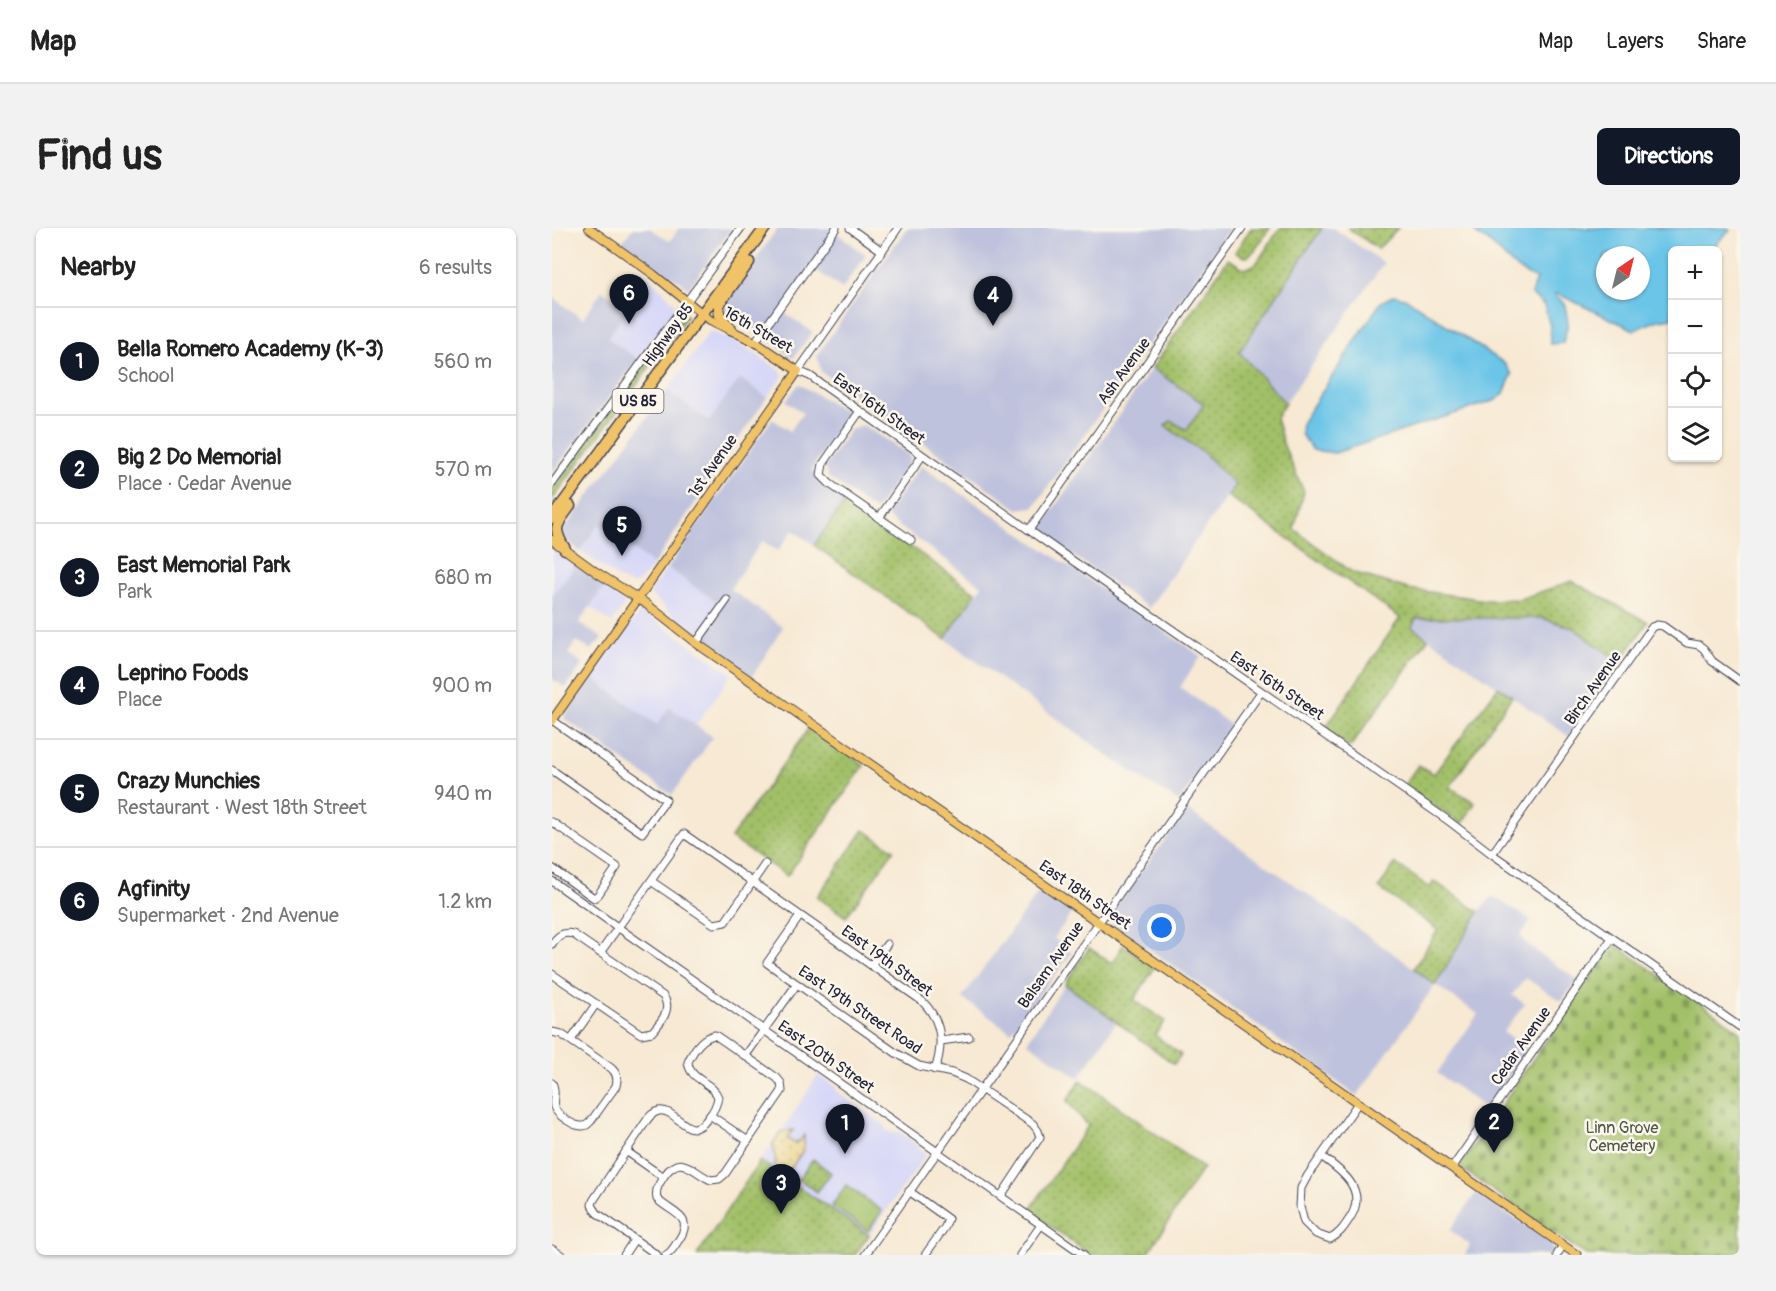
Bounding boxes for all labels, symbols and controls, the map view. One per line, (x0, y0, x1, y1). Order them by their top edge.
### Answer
text: Map (30, 24, 76, 59)
text: Map (1538, 28, 1573, 55)
text: Layers (1606, 28, 1664, 55)
text: Share (1697, 28, 1746, 55)
button: Directions (1597, 128, 1740, 185)
text: Find us (36, 130, 162, 182)
north arrow (1596, 246, 1650, 300)
map controls (1668, 246, 1722, 462)
button: + (1668, 246, 1722, 300)
text: Nearby (60, 251, 136, 283)
text: 6 results (419, 255, 492, 280)
pin: 6 (610, 274, 649, 324)
pin: 4 (974, 276, 1012, 326)
street label: Highway 85 (638, 299, 698, 371)
button: − (1668, 300, 1722, 354)
street label: 16th Street (720, 302, 797, 358)
street label: Ash Avenue (1093, 334, 1155, 408)
text: Bella Romero Academy (K-3) (117, 335, 385, 363)
text: 1 (76, 349, 83, 374)
text: 560 m (434, 349, 492, 374)
button: locate (1668, 354, 1722, 408)
text: School (117, 363, 174, 388)
street label: East 16th Street (829, 369, 930, 450)
road number: US 85 (612, 389, 664, 413)
button: layers (1668, 408, 1722, 462)
street label: 1st Avenue (684, 430, 742, 501)
text: Big 2 Do Memorial (117, 443, 282, 471)
text: 2 (74, 457, 85, 482)
text: 570 m (435, 457, 492, 482)
text: Place · Cedar Avenue (117, 471, 292, 496)
pin: 5 (602, 506, 642, 556)
text: East Memorial Park (117, 551, 291, 579)
text: 3 (74, 565, 85, 590)
text: 680 m (435, 565, 492, 590)
text: Park (117, 579, 152, 604)
street label: East 16th Street (1226, 647, 1328, 725)
street label: Birch Avenue (1560, 647, 1626, 729)
text: Leprino Foods (117, 659, 248, 687)
text: 4 (74, 673, 85, 698)
text: 900 m (432, 673, 492, 698)
text: Place (117, 687, 162, 712)
text: Crazy Munchies (117, 767, 260, 795)
text: 5 (74, 781, 85, 806)
text: 940 m (434, 781, 492, 806)
text: Restaurant · West 18th Street (117, 795, 367, 820)
street label: East 18th Street (1035, 856, 1135, 934)
text: Agfinity (117, 875, 190, 903)
text: 6 (74, 889, 85, 914)
text: 1.2 km (438, 889, 492, 914)
text: Supermarket · 2nd Avenue (117, 903, 339, 928)
your location (1147, 913, 1176, 942)
street label: Balsam Avenue (1014, 917, 1088, 1012)
street label: East 19th Street (837, 921, 937, 1001)
street label: East 19th Street Road (794, 961, 926, 1059)
street label: Cedar Avenue (1487, 1003, 1555, 1089)
street label: East 20th Street (774, 1016, 879, 1098)
pin: 1 (826, 1104, 864, 1154)
pin: 2 (1474, 1104, 1514, 1153)
park label: Linn Grove Cemetery (1586, 1118, 1659, 1156)
pin: 3 (762, 1164, 800, 1214)

